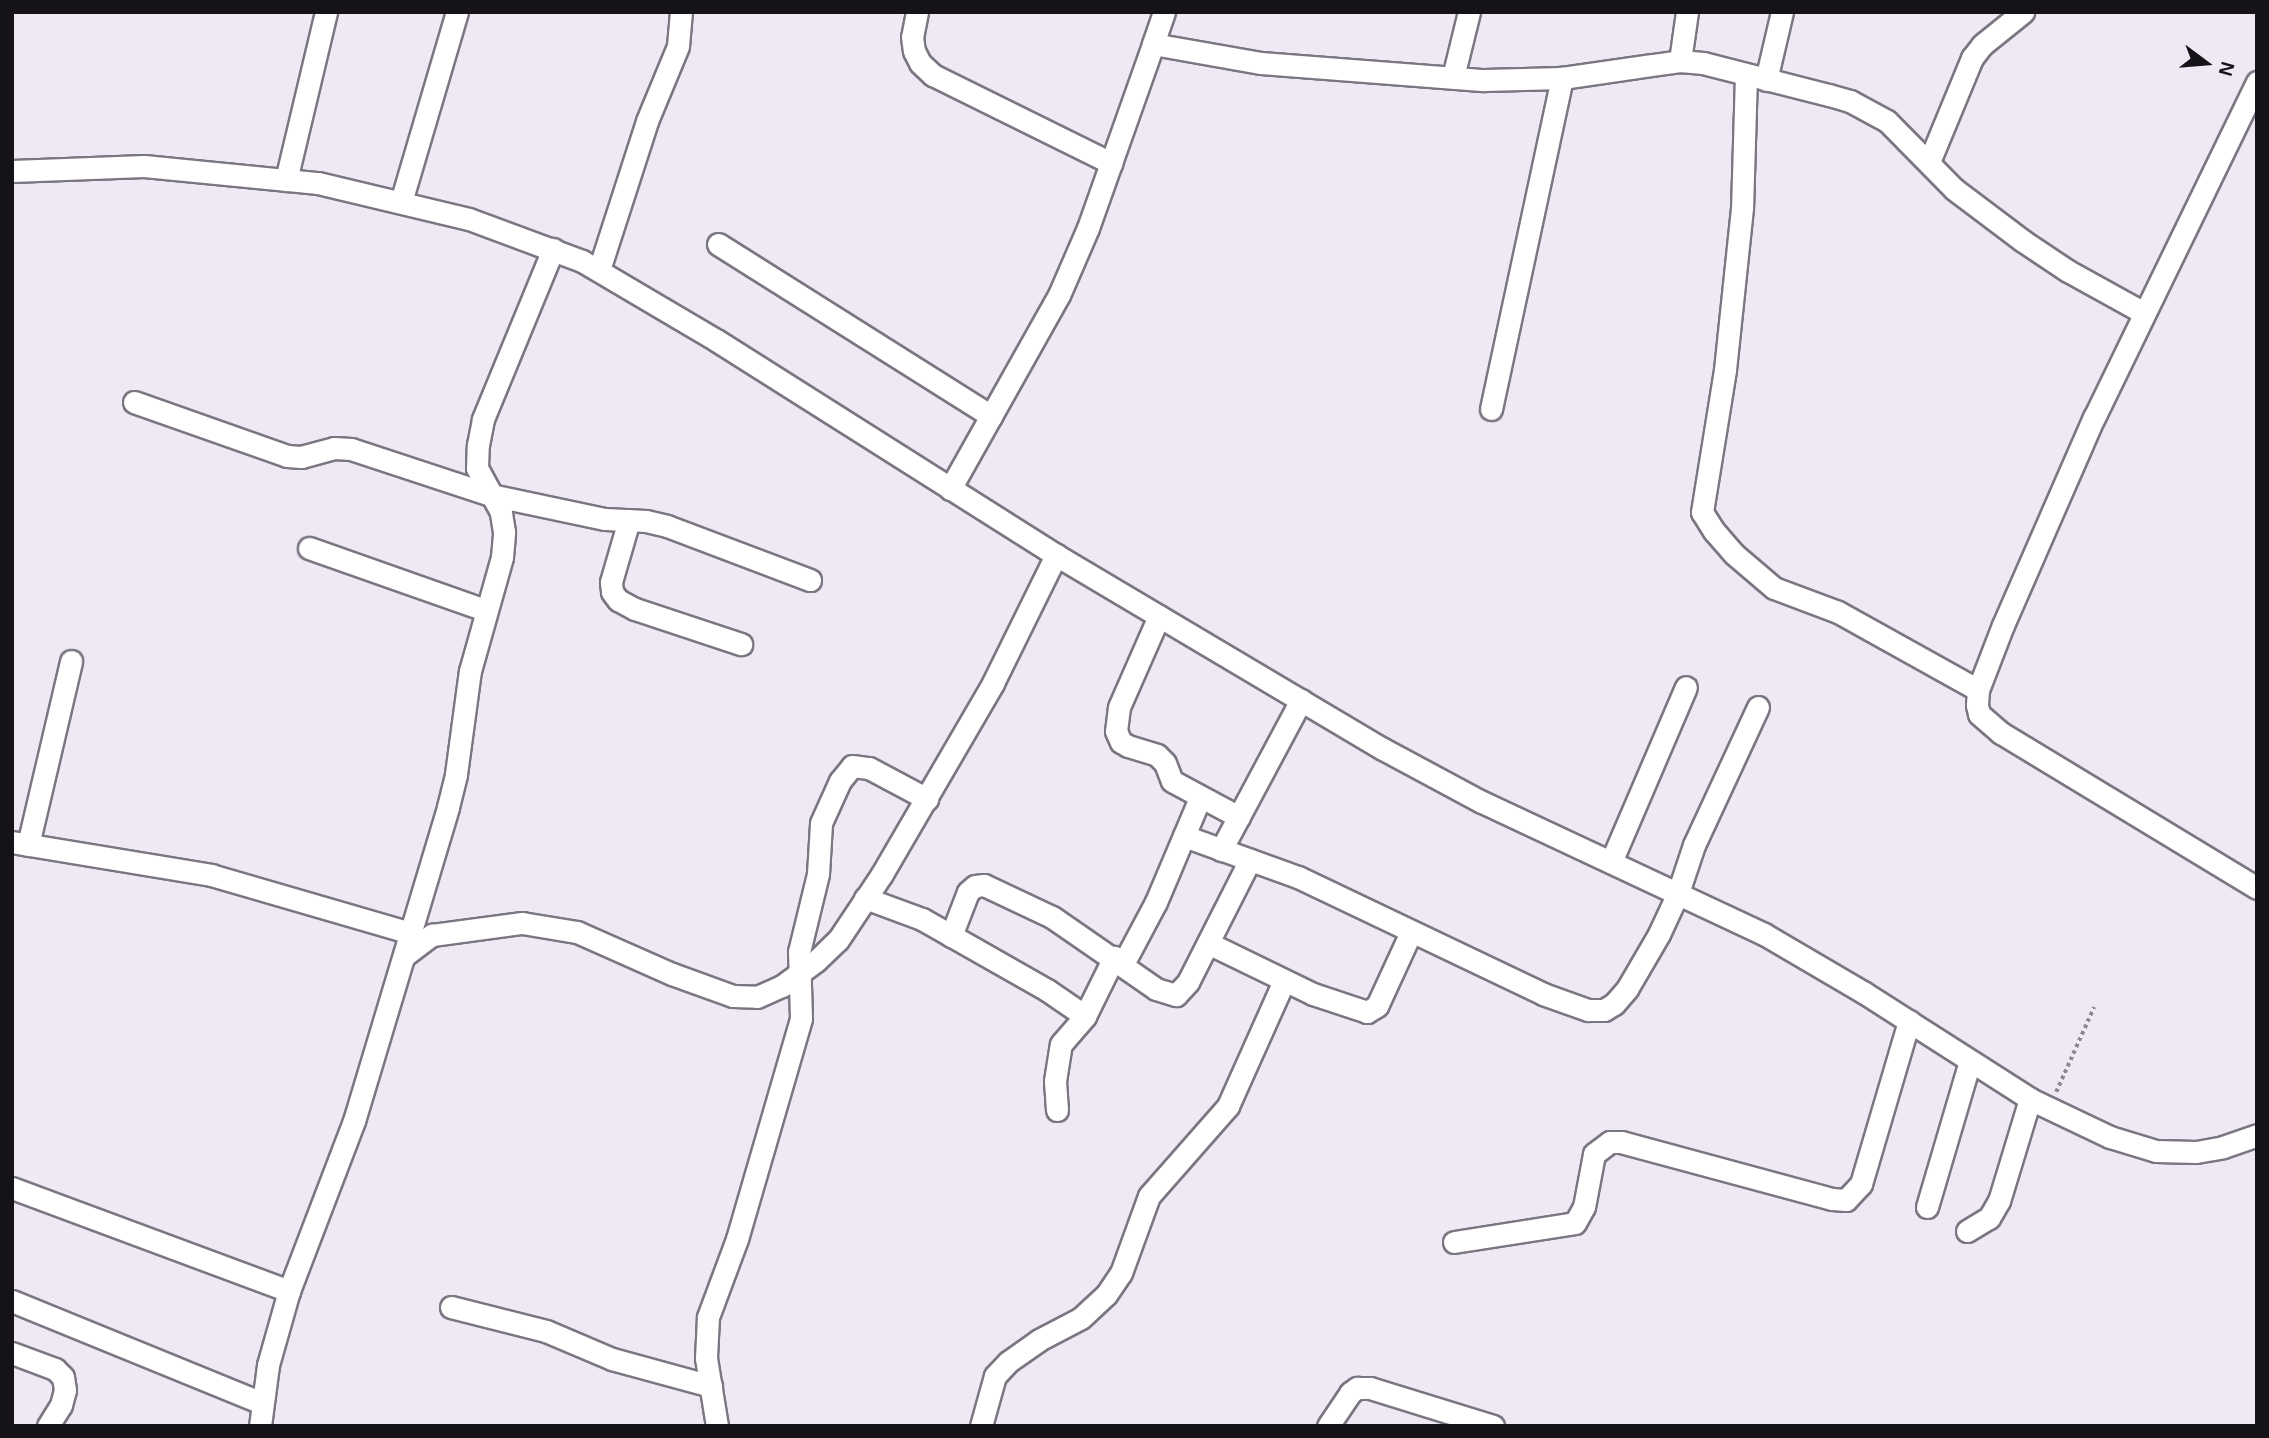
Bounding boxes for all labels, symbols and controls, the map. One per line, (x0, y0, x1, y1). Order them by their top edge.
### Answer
north arrow (2171, 28, 2241, 98)
text: N (2215, 59, 2239, 78)

